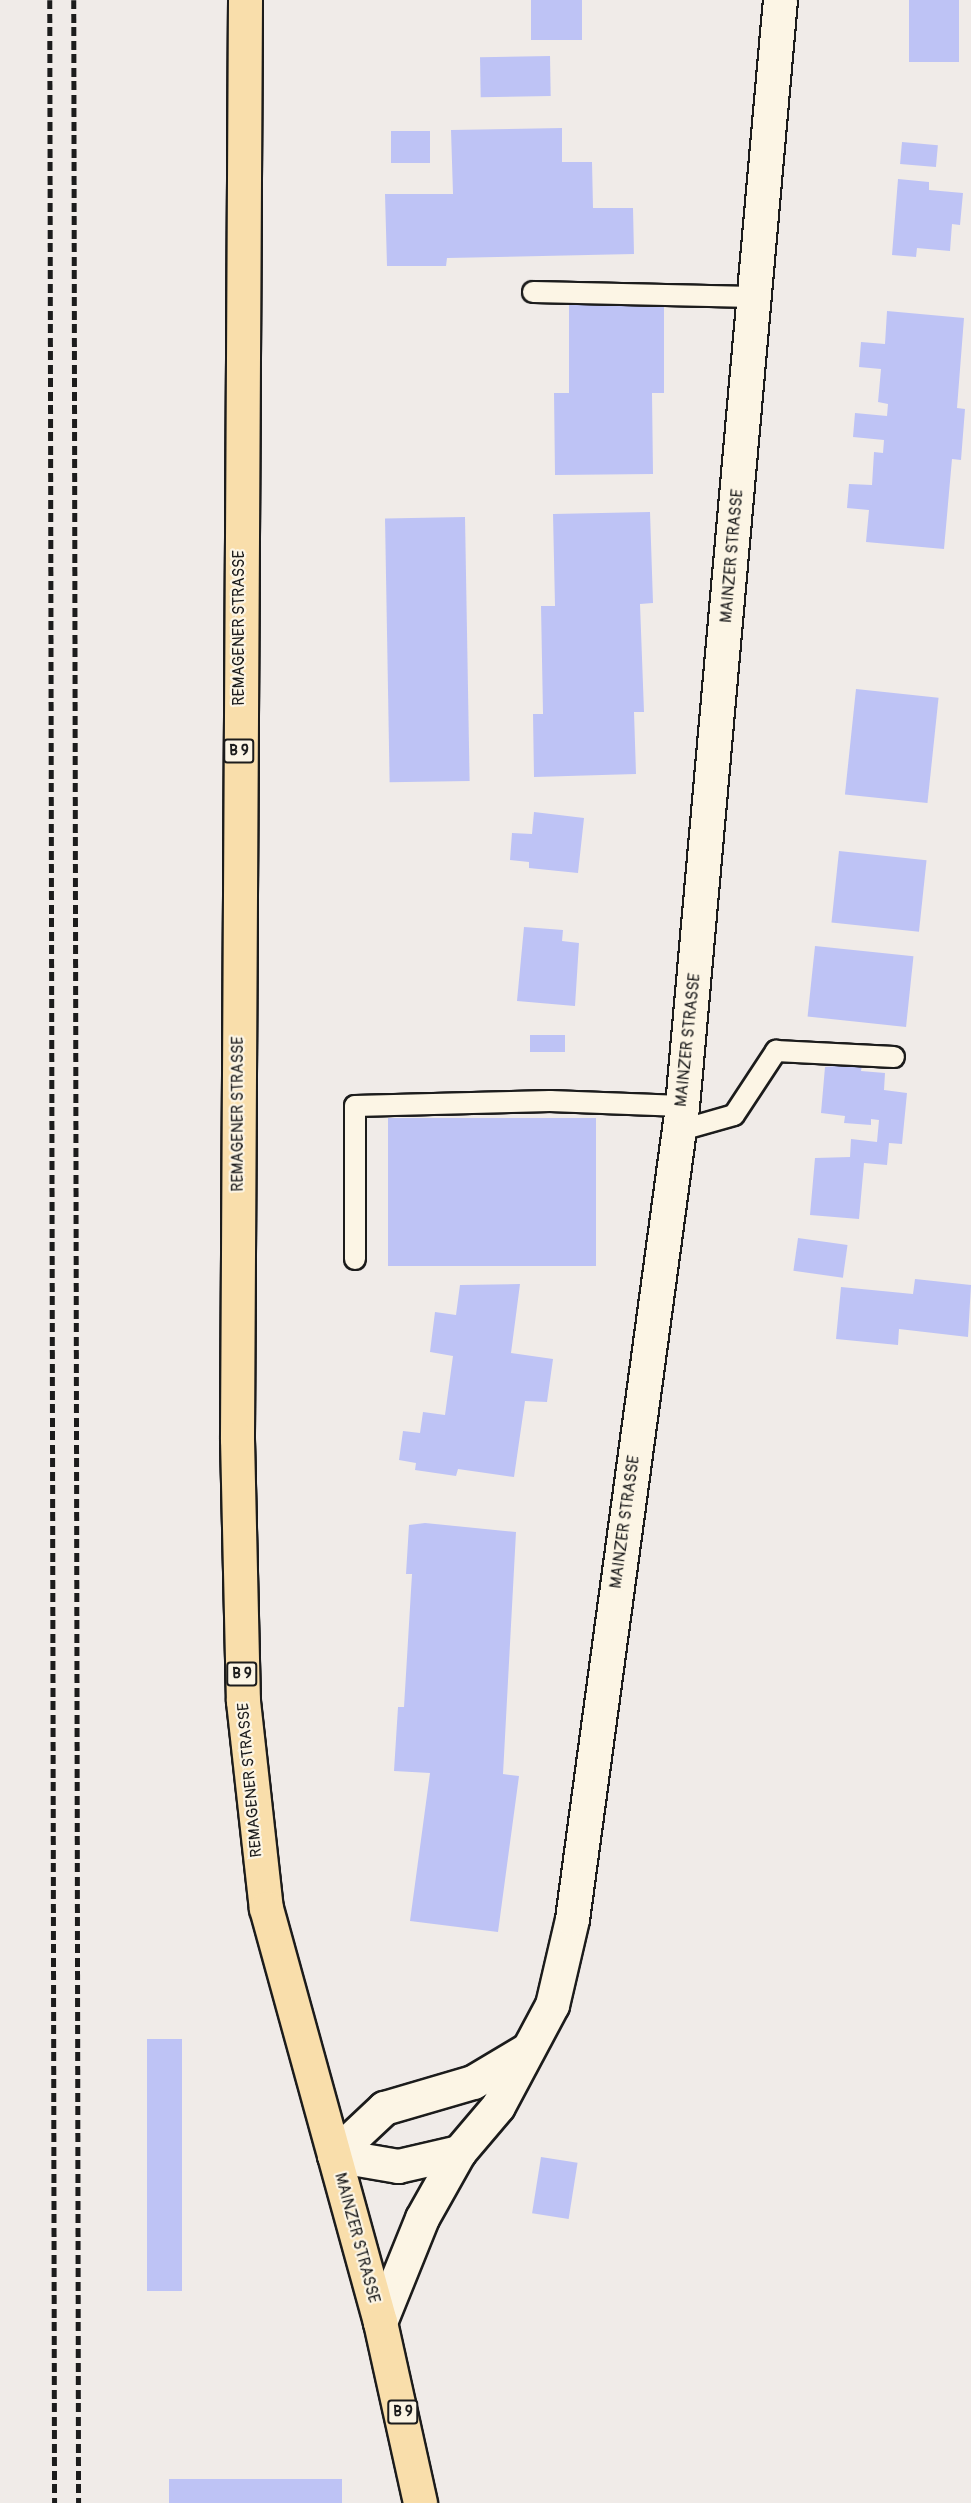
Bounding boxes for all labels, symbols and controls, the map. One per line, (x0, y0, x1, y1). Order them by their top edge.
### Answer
street label: MAINZER STRASSE (717, 488, 747, 624)
street label: REMAGENER STRASSE (229, 550, 249, 706)
road number: B 9 (222, 739, 256, 763)
street label: MAINZER STRASSE (671, 972, 705, 1108)
street label: REMAGENER STRASSE (228, 1036, 248, 1192)
street label: MAINZER STRASSE (606, 1454, 644, 1590)
road number: B 9 (226, 1662, 258, 1686)
street label: REMAGENER STRASSE (234, 1702, 266, 1858)
street label: MAINZER STRASSE (330, 2171, 384, 2305)
road number: B 9 (386, 2400, 420, 2424)

